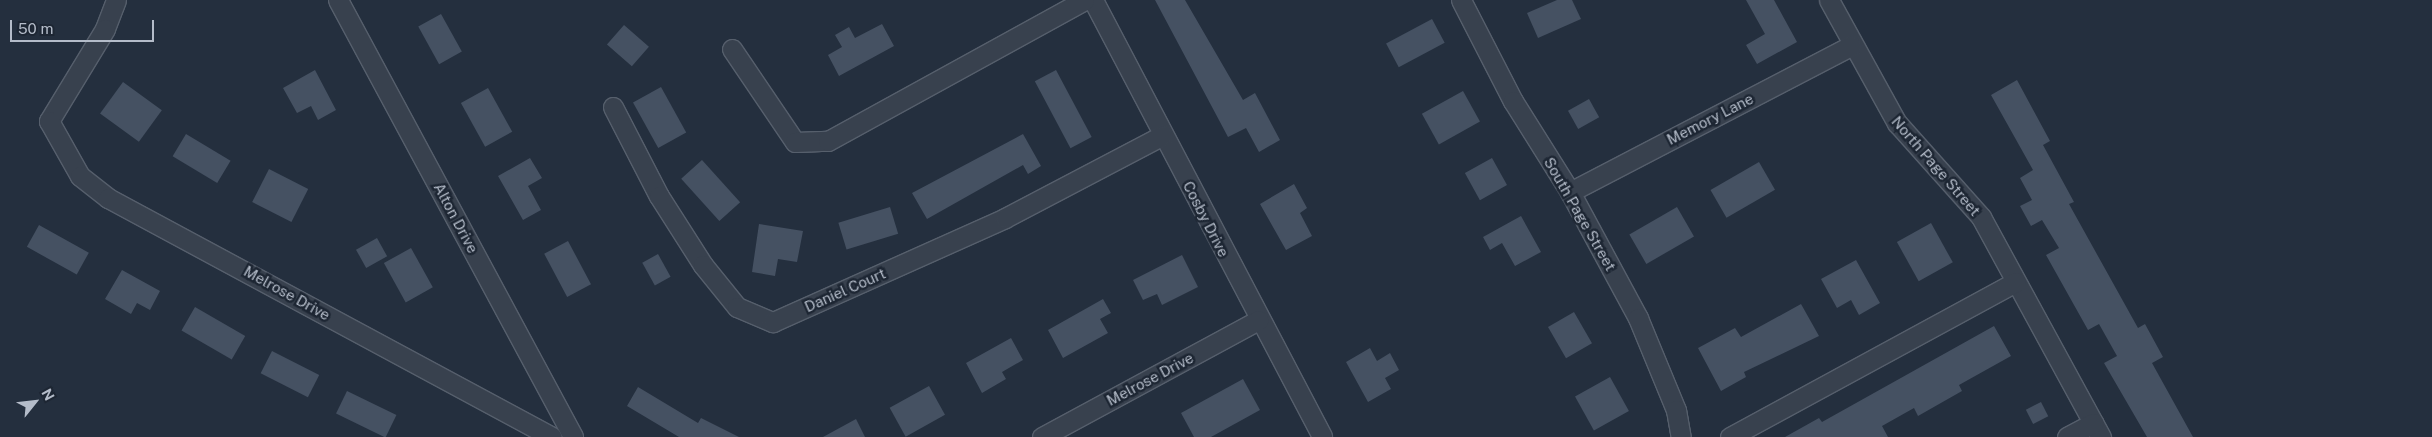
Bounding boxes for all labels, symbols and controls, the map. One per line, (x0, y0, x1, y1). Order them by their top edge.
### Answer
scale bar (12, 10, 156, 42)
text: 50 m (18, 20, 53, 37)
street label: Memory Lane (1664, 89, 1756, 149)
street label: North Page Street (1888, 112, 1984, 220)
street label: South Page Street (1540, 154, 1620, 274)
street label: Cosby Drive (1179, 178, 1233, 260)
street label: Alton Drive (430, 180, 482, 256)
street label: Melrose Drive (241, 262, 333, 324)
street label: Daniel Court (802, 264, 888, 316)
street label: Melrose Drive (1103, 349, 1197, 409)
north arrow (10, 377, 60, 427)
text: N (38, 386, 58, 403)

